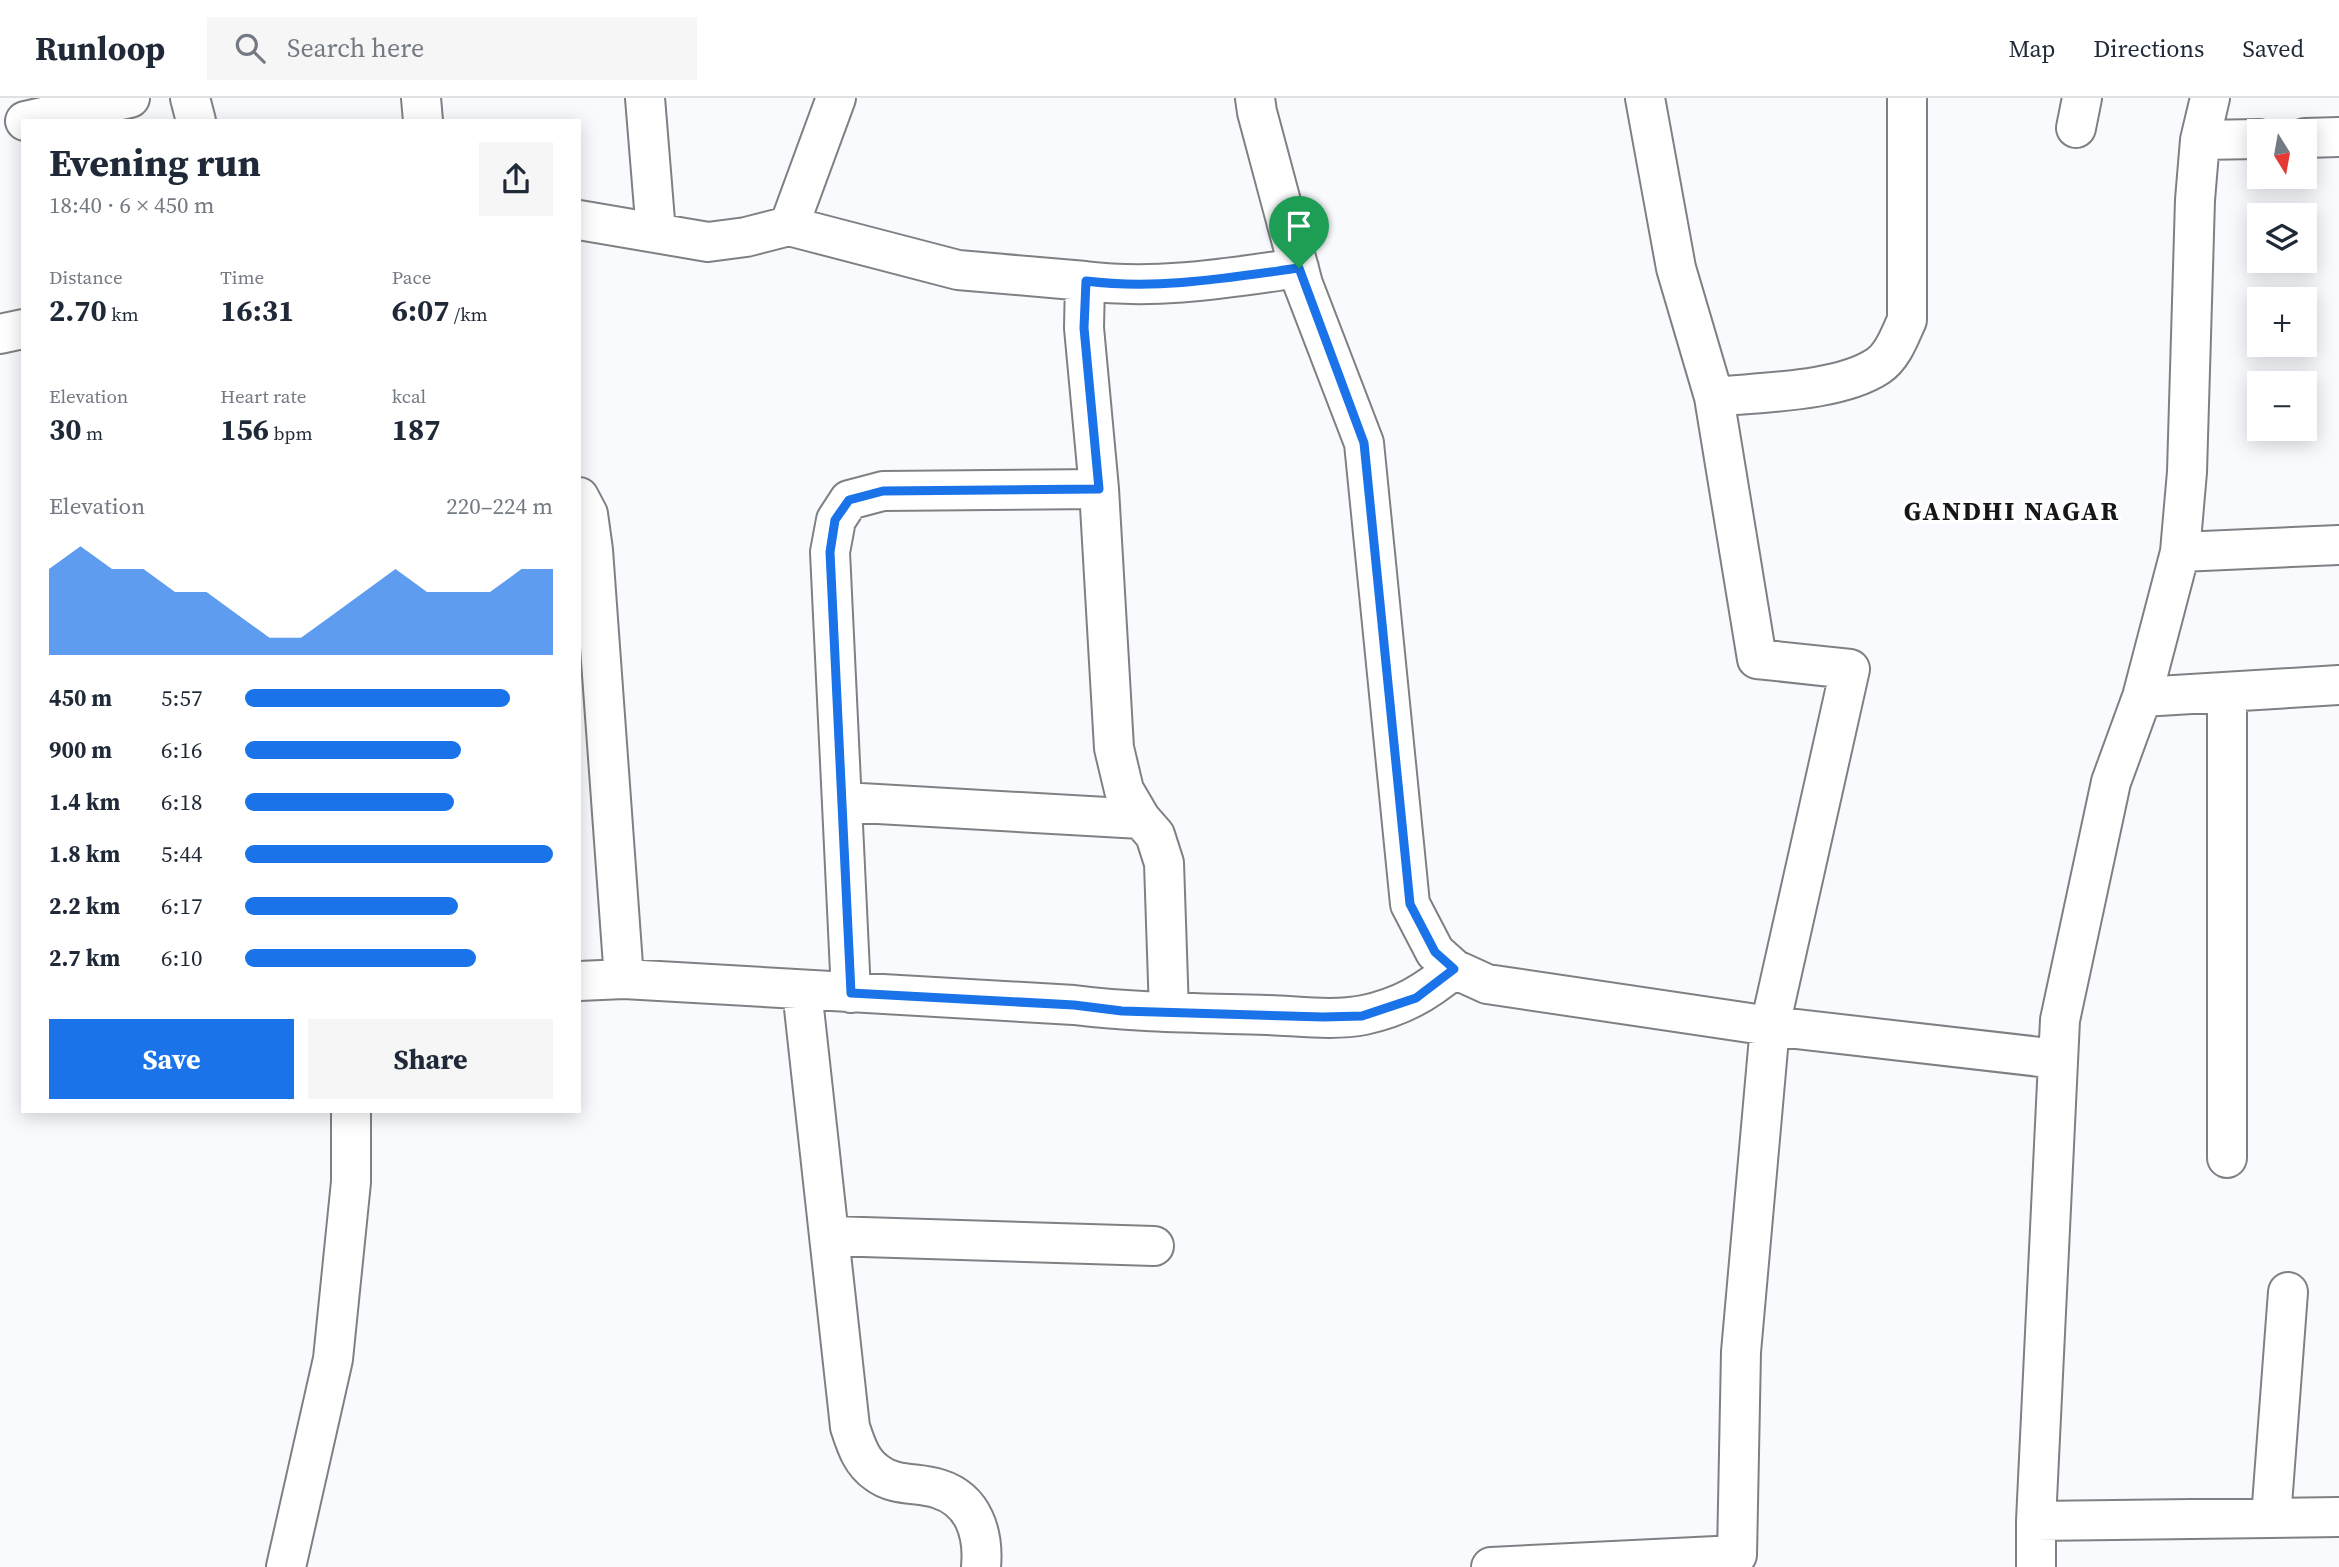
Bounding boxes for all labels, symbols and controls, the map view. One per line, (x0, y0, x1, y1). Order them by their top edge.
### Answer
search box (207, 17, 697, 80)
text: Runloop (35, 26, 165, 71)
icon: search (231, 29, 269, 67)
text: Search here (287, 30, 424, 66)
text: Map (2008, 32, 2055, 65)
text: Directions (2093, 32, 2204, 65)
text: Saved (2242, 32, 2304, 65)
north arrow (2247, 119, 2317, 189)
map controls (2247, 119, 2317, 441)
text: Evening run (49, 137, 261, 189)
button: share (479, 142, 553, 216)
text: 18:40 · 6 × 450 m (49, 189, 215, 221)
pin (1269, 196, 1329, 268)
button: layers (2247, 203, 2317, 273)
icon: arrive (1280, 207, 1318, 245)
text: Distance (49, 264, 123, 290)
text: Time (220, 264, 264, 290)
text: Pace (392, 264, 431, 290)
button: + (2247, 287, 2317, 357)
text: 2.70 (49, 290, 107, 331)
text: 16:31 (220, 290, 294, 331)
text: 6:07 (392, 290, 449, 331)
text: km (107, 301, 139, 327)
text: /km (449, 301, 488, 327)
button: − (2247, 371, 2317, 441)
text: Elevation (49, 383, 128, 409)
text: Heart rate (220, 383, 306, 409)
text: kcal (392, 383, 426, 409)
text: 30 (49, 409, 82, 450)
text: 156 (220, 409, 269, 450)
text: 187 (392, 409, 440, 450)
text: m (82, 420, 103, 446)
text: bpm (269, 420, 313, 446)
text: Elevation (49, 490, 145, 522)
text: 220–224 m (446, 490, 553, 522)
district label: GANDHI NAGAR (1904, 493, 2120, 529)
text: 450 m (49, 682, 112, 714)
text: 5:57 (161, 682, 202, 714)
text: 900 m (49, 734, 112, 766)
text: 6:16 (161, 734, 202, 766)
text: 1.4 km (49, 786, 120, 818)
text: 6:18 (161, 786, 202, 818)
text: 1.8 km (49, 838, 120, 870)
text: 5:44 (161, 838, 202, 870)
text: 2.2 km (49, 890, 120, 922)
text: 6:17 (161, 890, 202, 922)
text: 2.7 km (49, 942, 120, 974)
text: 6:10 (161, 942, 202, 974)
button: Save (49, 1019, 294, 1099)
button: Share (308, 1019, 553, 1099)

